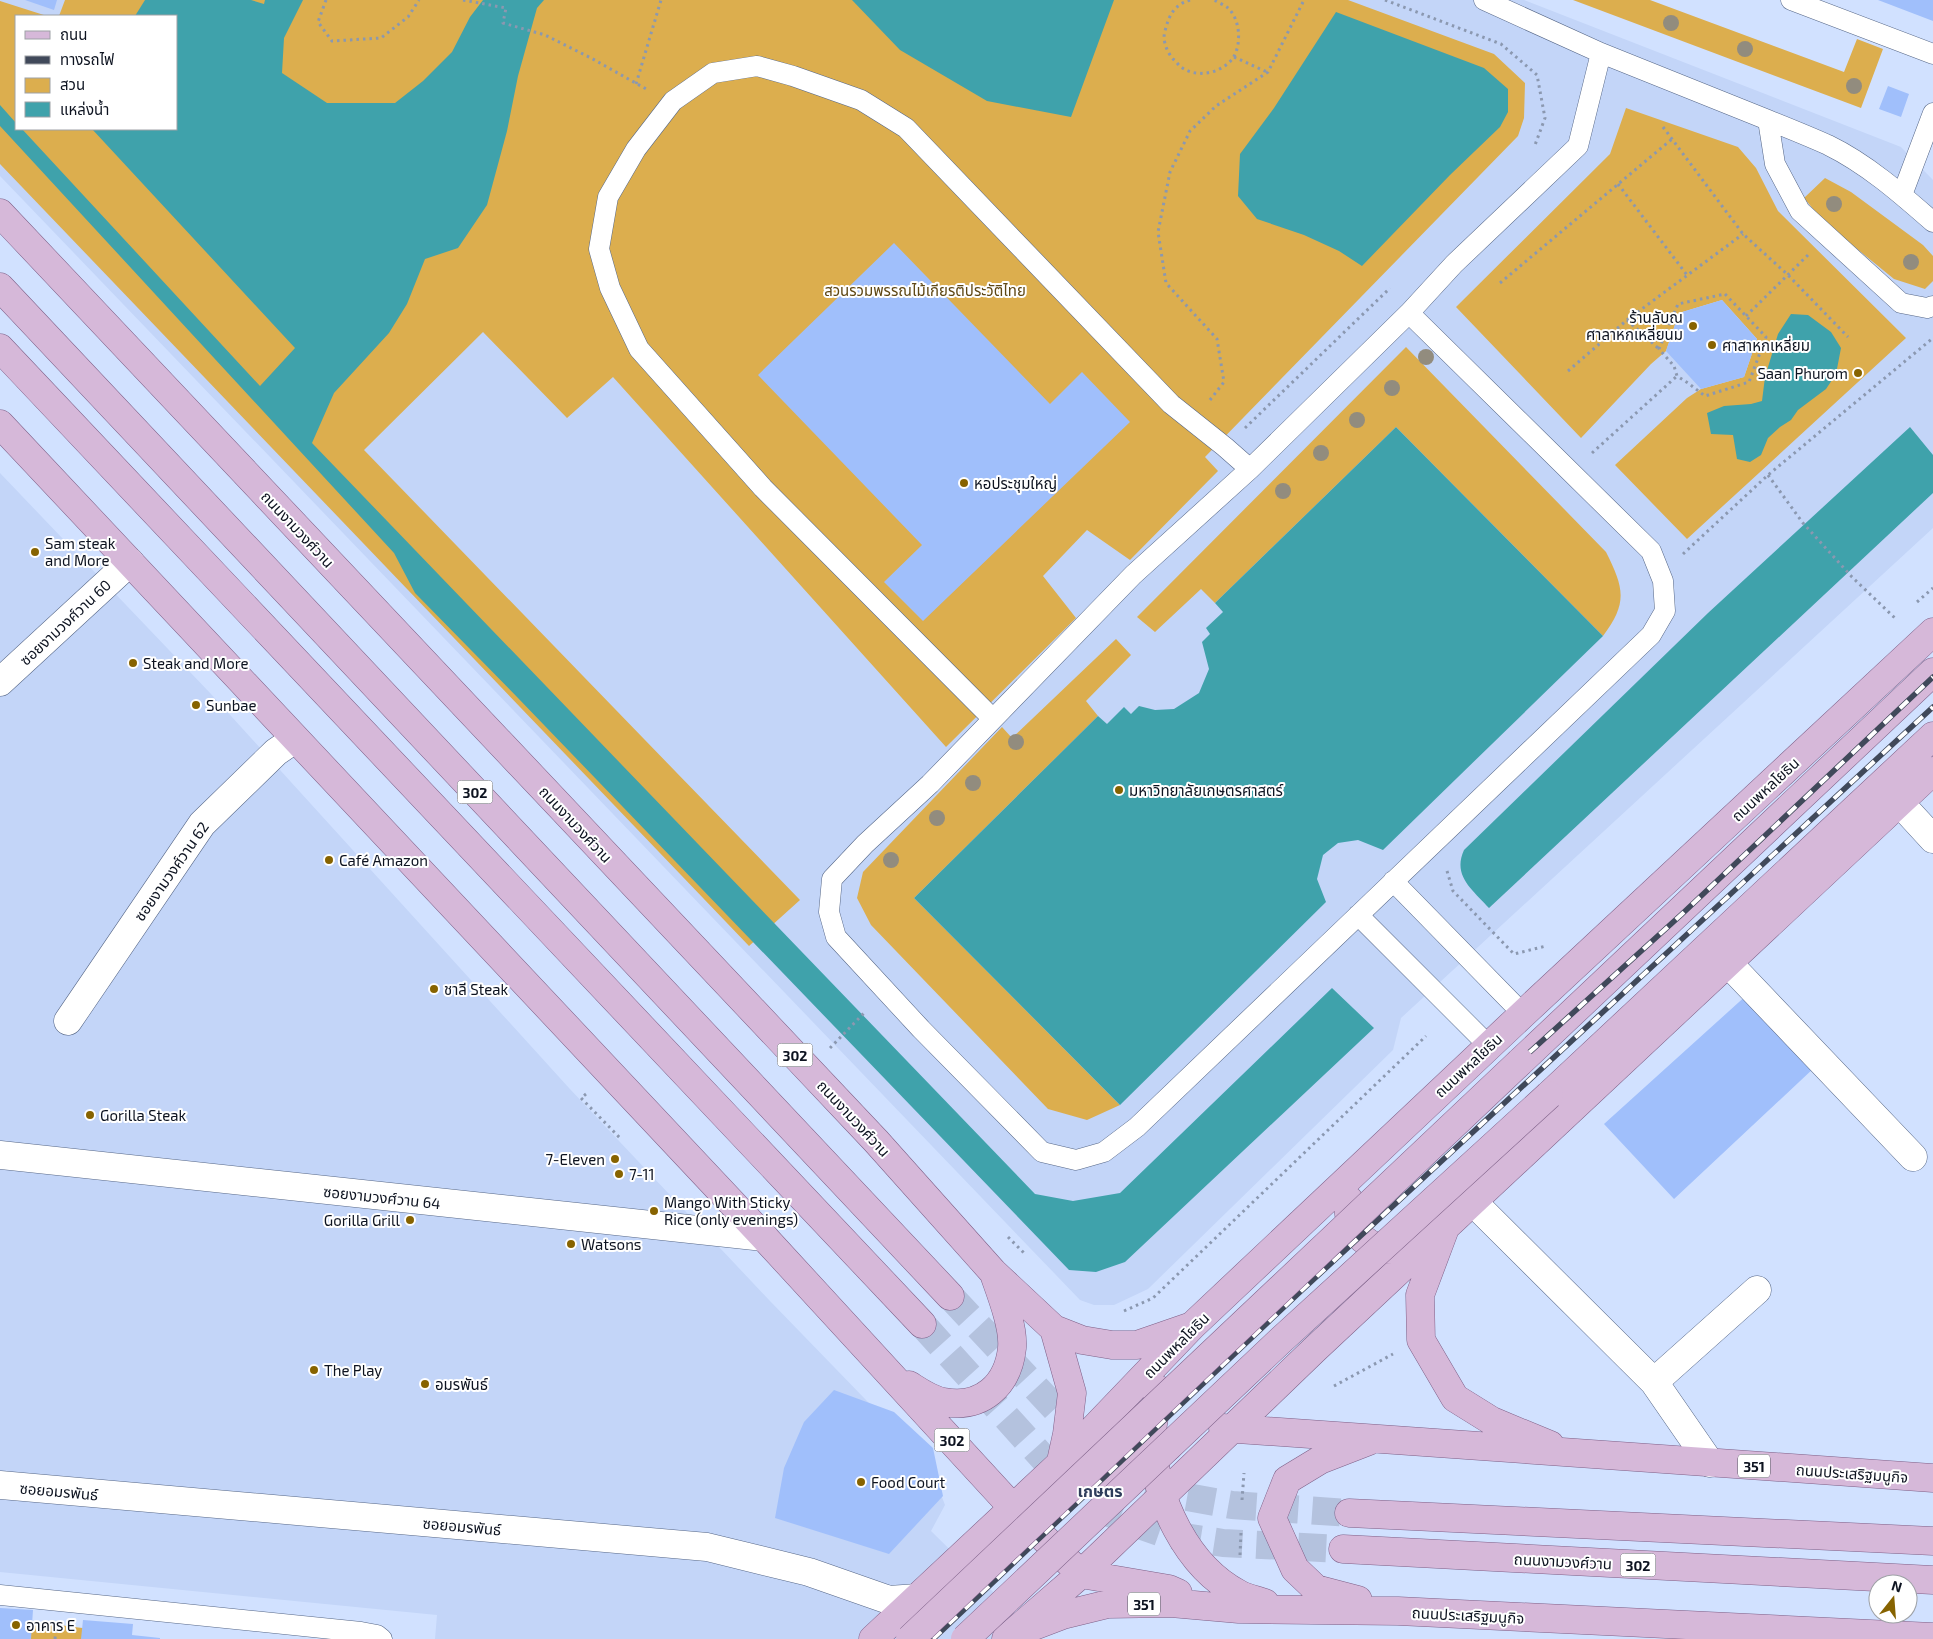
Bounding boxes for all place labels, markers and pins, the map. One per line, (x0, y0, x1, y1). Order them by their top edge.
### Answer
place label: ร้านลับณ ศาลาหกเหลี่ยนม (1586, 308, 1683, 343)
marker: ร้านลับณ ศาลาหกเหลี่ยนม (1687, 320, 1699, 332)
place label: ศาสาหกเหลี่ยม (1722, 335, 1810, 354)
marker: ศาสาหกเหลี่ยม (1706, 339, 1718, 351)
place label: Saan Phurom (1757, 364, 1848, 382)
marker: Saan Phurom (1852, 367, 1864, 379)
place label: หอประชุมใหญ่ (974, 474, 1057, 493)
marker: หอประชุมใหญ่ (958, 477, 970, 489)
place label: Sam steak and More (45, 534, 116, 569)
marker: Sam steak and More (29, 546, 41, 558)
place label: Steak and More (143, 654, 249, 672)
marker: Steak and More (127, 657, 139, 669)
place label: Sunbae (206, 696, 257, 714)
marker: Sunbae (190, 699, 202, 711)
place label: มหาวิทยาลัยเกษตรศาสตร์ (1129, 781, 1284, 799)
marker: มหาวิทยาลัยเกษตรศาสตร์ (1113, 784, 1125, 796)
place label: Café Amazon (339, 851, 428, 869)
marker: Café Amazon (323, 854, 335, 866)
place label: ชาลี Steak (444, 980, 509, 998)
marker: ชาลี Steak (428, 983, 440, 995)
place label: Gorilla Steak (100, 1106, 186, 1124)
marker: Gorilla Steak (84, 1109, 96, 1121)
place label: 7-Eleven (545, 1150, 605, 1168)
marker: 7-Eleven (609, 1153, 621, 1165)
place label: 7-11 (629, 1165, 655, 1183)
marker: 7-11 (613, 1168, 625, 1180)
place label: Mango With Sticky Rice (only evenings) (664, 1193, 798, 1228)
marker: Mango With Sticky Rice (only evenings) (648, 1205, 660, 1217)
place label: Gorilla Grill (324, 1211, 401, 1229)
marker: Gorilla Grill (404, 1214, 416, 1226)
place label: Watsons (581, 1235, 641, 1253)
marker: Watsons (565, 1238, 577, 1250)
place label: The Play (324, 1361, 382, 1379)
marker: The Play (308, 1364, 320, 1376)
place label: อมรพันธ์ (435, 1375, 488, 1393)
marker: อมรพันธ์ (419, 1378, 431, 1390)
place label: Food Court (871, 1473, 945, 1491)
marker: Food Court (855, 1476, 867, 1488)
place label: อาคาร E (26, 1616, 75, 1634)
marker: อาคาร E (10, 1619, 22, 1631)

